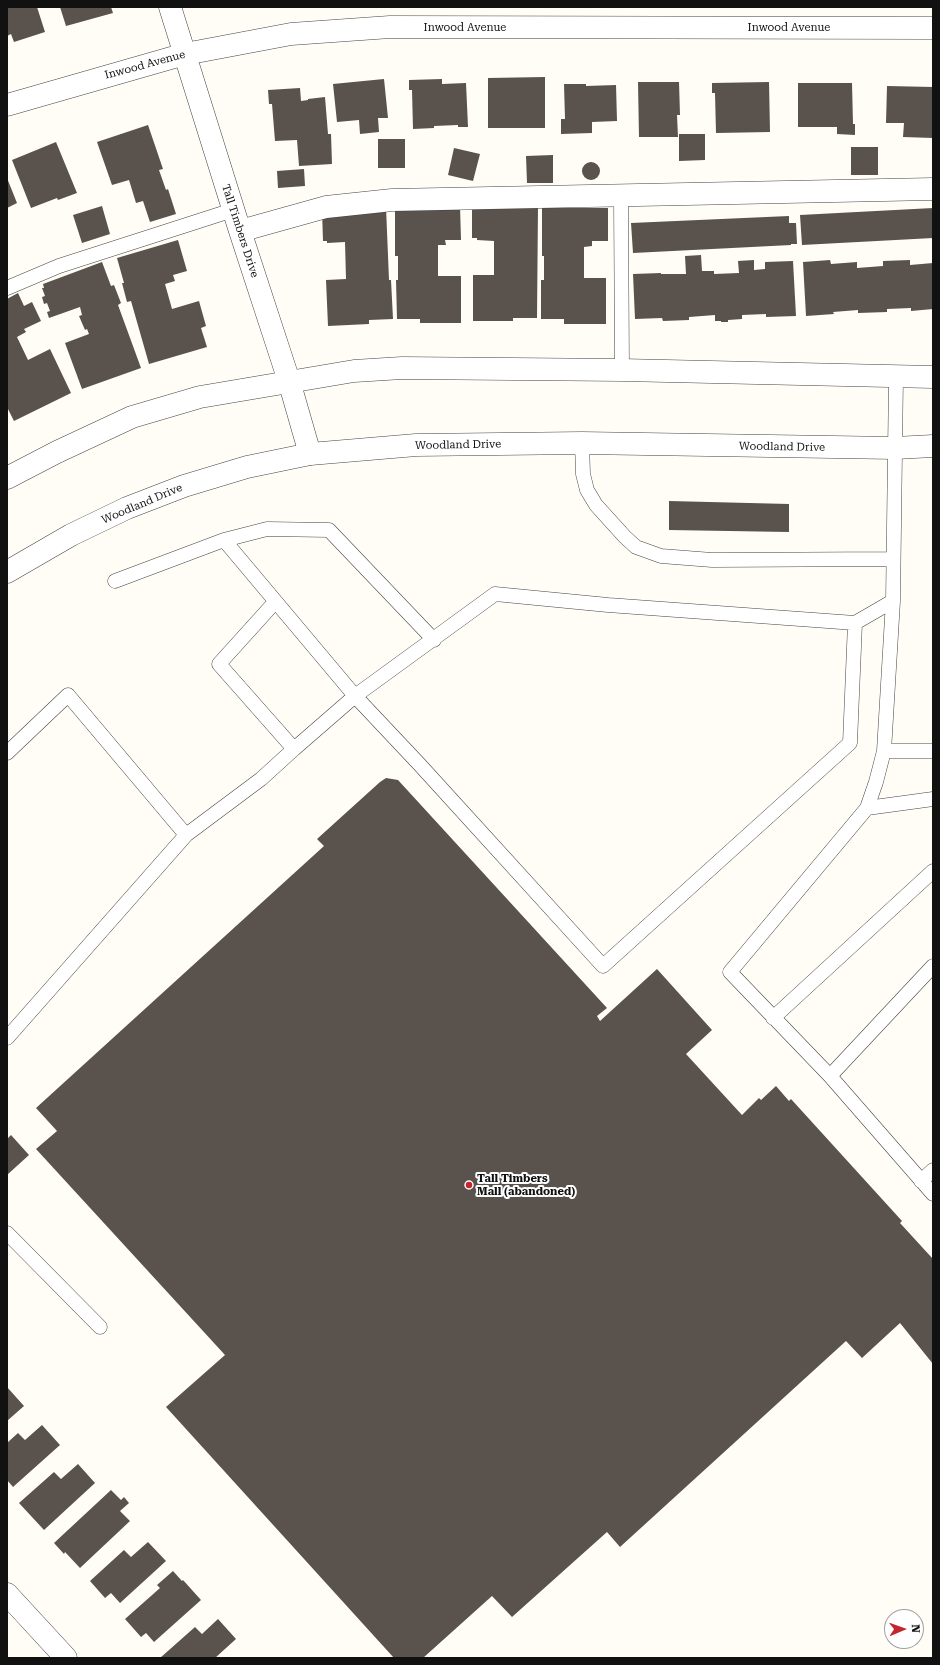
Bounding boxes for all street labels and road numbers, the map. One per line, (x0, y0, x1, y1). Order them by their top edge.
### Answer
street label: Inwood Avenue (424, 21, 506, 35)
street label: Inwood Avenue (748, 21, 830, 35)
street label: Inwood Avenue (103, 48, 187, 82)
street label: Tall Timbers Drive (219, 183, 261, 279)
street label: Woodland Drive (415, 438, 501, 452)
street label: Woodland Drive (739, 440, 825, 454)
street label: Woodland Drive (100, 481, 184, 527)

